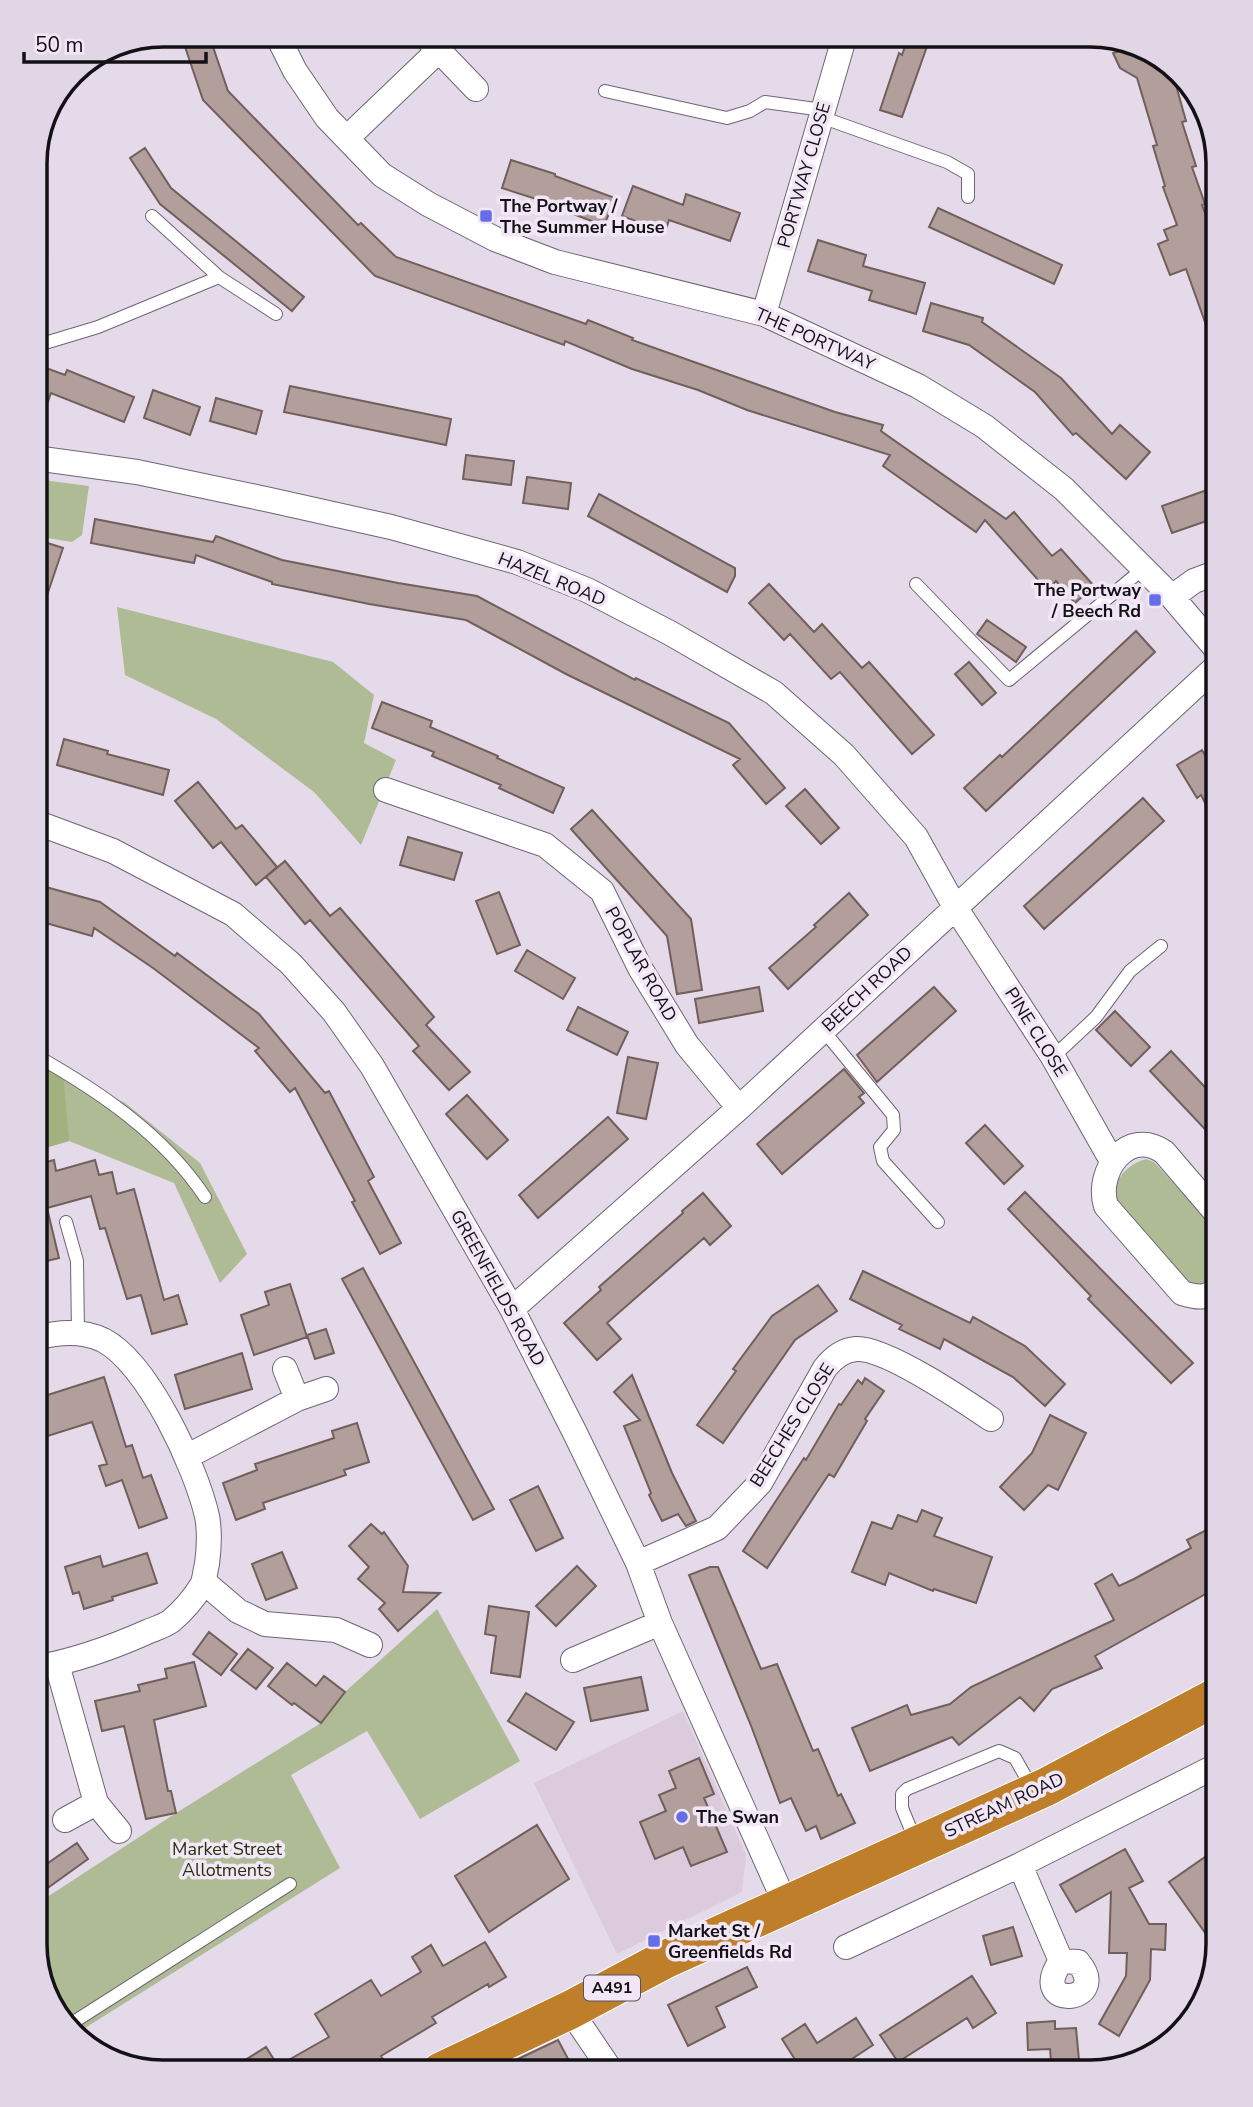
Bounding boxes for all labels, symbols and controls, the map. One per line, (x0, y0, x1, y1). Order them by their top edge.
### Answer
scale bar (24, 21, 206, 65)
text: 50 m (35, 31, 84, 59)
street label: PORTWAY CLOSE (772, 99, 836, 251)
place label: The Portway / The Summer House (500, 194, 665, 239)
marker: The Portway / The Summer House (478, 208, 494, 224)
street label: THE PORTWAY (751, 302, 879, 376)
street label: HAZEL ROAD (495, 546, 609, 612)
place label: The Portway / Beech Rd (1034, 578, 1142, 623)
marker: The Portway / Beech Rd (1147, 592, 1163, 608)
street label: POPLAR ROAD (600, 902, 682, 1026)
street label: BEECH ROAD (817, 941, 917, 1037)
street label: PINE CLOSE (999, 983, 1073, 1081)
street label: GREENFIELDS ROAD (445, 1206, 551, 1370)
street label: BEECHES CLOSE (744, 1359, 840, 1491)
street label: STREAM ROAD (940, 1767, 1068, 1843)
place label: The Swan (696, 1805, 779, 1829)
marker: The Swan (674, 1809, 690, 1825)
park label: Market Street Allotments (172, 1837, 283, 1882)
place label: Market St / Greenfields Rd (668, 1919, 792, 1964)
marker: Market St / Greenfields Rd (646, 1933, 662, 1949)
road number: A491 (584, 1976, 640, 2000)

